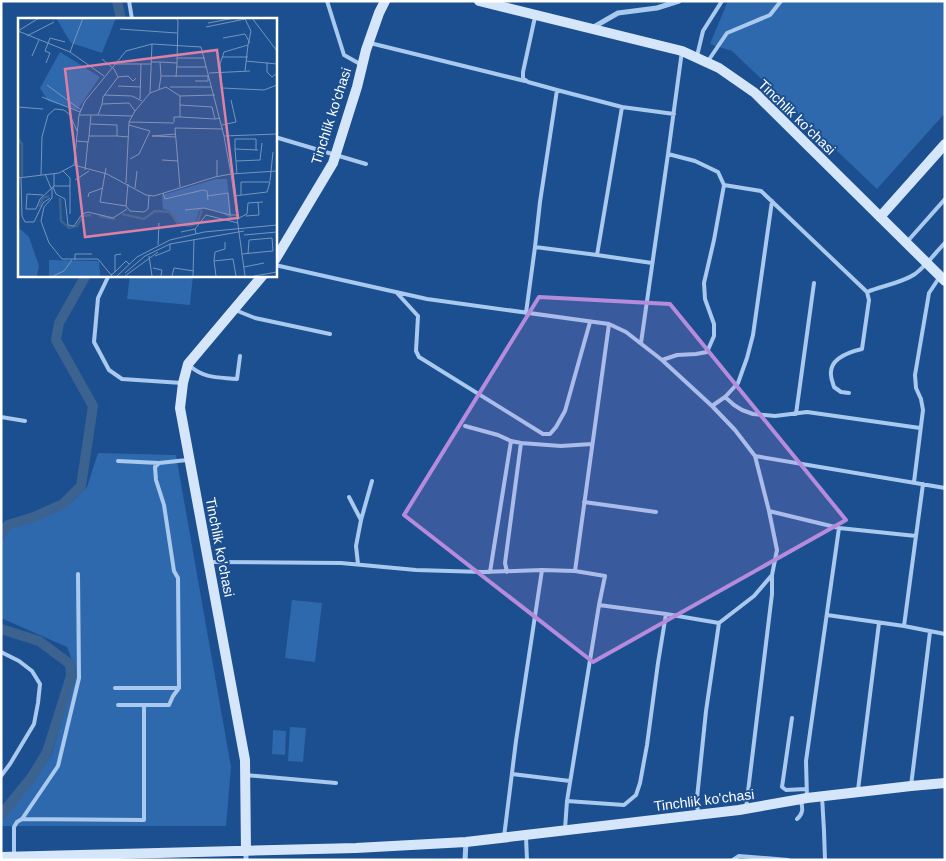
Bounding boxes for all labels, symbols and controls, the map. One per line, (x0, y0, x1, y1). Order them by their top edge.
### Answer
inset map (18, 18, 276, 276)
street label: Tinchlik ko'chasi (308, 66, 354, 166)
street label: Tinchlik ko'chasi (755, 76, 839, 158)
street label: Tinchlik ko'chasi (203, 496, 237, 598)
street label: Tinchlik ko'chasi (653, 786, 755, 814)

